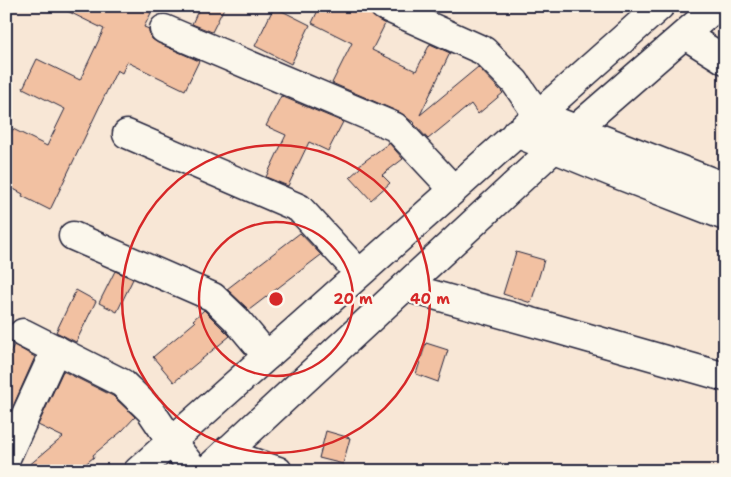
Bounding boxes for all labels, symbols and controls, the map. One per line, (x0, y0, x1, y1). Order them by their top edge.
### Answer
text: 20 m (333, 289, 373, 309)
text: 40 m (410, 289, 450, 309)
centre of rings (267, 290, 285, 308)

